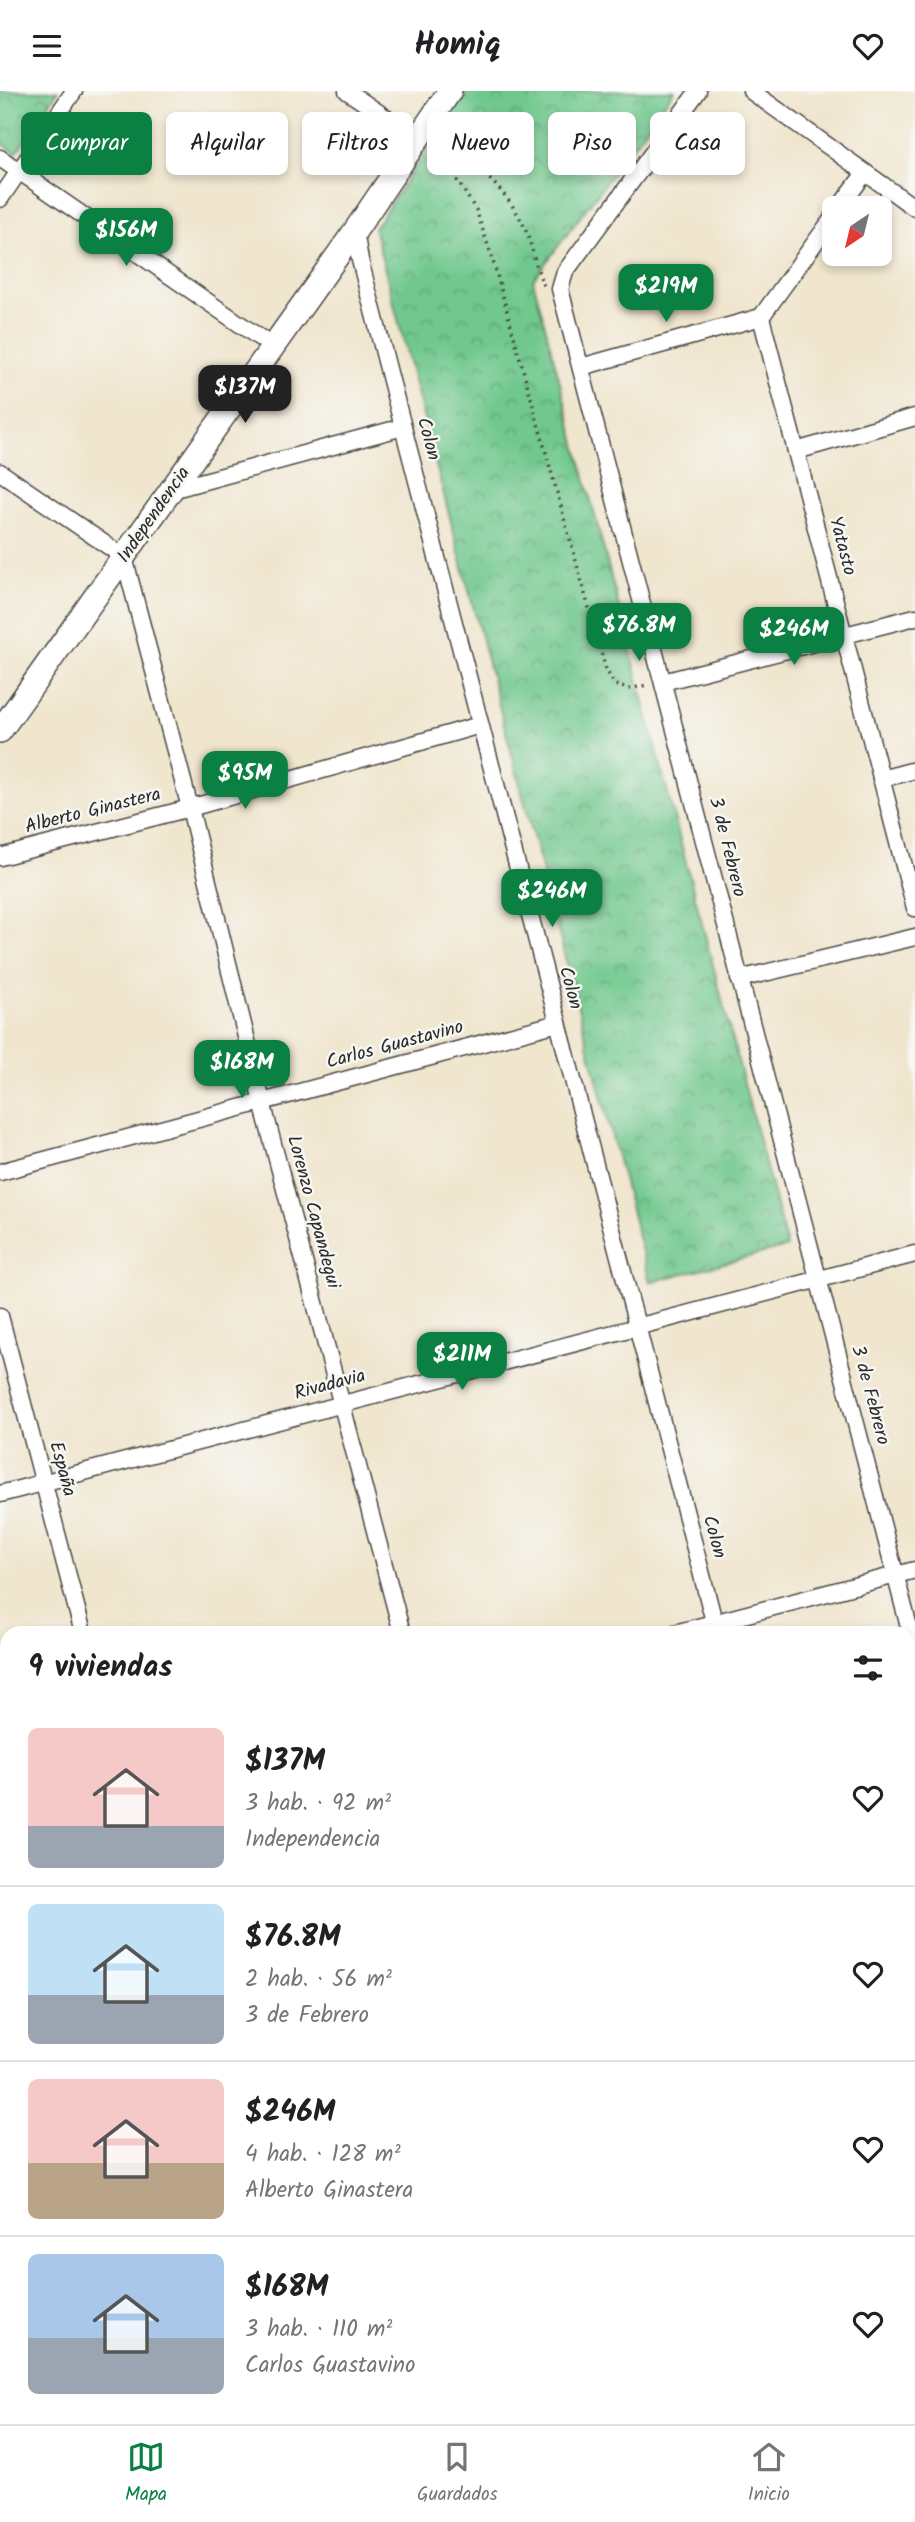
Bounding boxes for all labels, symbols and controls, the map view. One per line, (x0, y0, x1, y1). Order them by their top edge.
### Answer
text: Homiq (414, 20, 501, 71)
icon: menu (28, 27, 66, 65)
icon: heart (849, 27, 887, 65)
chip: Comprar (21, 112, 152, 175)
chip: Alquilar (166, 112, 288, 175)
chip: Filtros (302, 112, 413, 175)
chip: Nuevo (427, 112, 534, 175)
chip: Piso (548, 112, 636, 175)
chip: Casa (650, 112, 745, 175)
north arrow (822, 196, 892, 266)
map controls (822, 196, 892, 266)
pin: $156M (77, 209, 175, 268)
text: $156M (95, 213, 157, 249)
pin: $219M (617, 265, 715, 324)
text: $219M (635, 269, 698, 305)
pin: $137M (196, 365, 294, 425)
text: $137M (214, 370, 276, 406)
street label: Colon (408, 414, 448, 464)
street label: Independencia (110, 461, 198, 569)
street label: Yatasto (820, 513, 864, 579)
pin: $76.8M (582, 603, 696, 663)
pin: $246M (745, 607, 843, 667)
text: $76.8M (602, 608, 676, 644)
text: $246M (759, 612, 829, 648)
pin: $95M (204, 751, 286, 811)
text: $95M (218, 756, 272, 792)
street label: Alberto Ginastera (22, 780, 164, 842)
street label: 3 de Febrero (700, 794, 754, 900)
pin: $246M (503, 869, 601, 929)
text: $246M (517, 874, 587, 910)
street label: Colon (550, 963, 590, 1013)
street label: Carlos Guastavino (323, 1012, 467, 1078)
pin: $168M (193, 1041, 291, 1100)
text: $168M (210, 1045, 274, 1081)
street label: Lorenzo Capandegui (278, 1132, 348, 1293)
pin: $211M (413, 1333, 511, 1392)
text: $211M (433, 1337, 491, 1373)
street label: 3 de Febrero (842, 1342, 898, 1448)
street label: Rivadavia (291, 1361, 369, 1409)
street label: España (40, 1438, 84, 1500)
street label: Colon (694, 1512, 734, 1562)
text: 9 viviendas (28, 1644, 172, 1692)
icon: filters (849, 1649, 887, 1687)
text: $137M (245, 1738, 325, 1786)
icon: home (84, 1756, 168, 1840)
icon: heart (849, 1779, 887, 1817)
text: 3 hab. · 92 m² (245, 1786, 391, 1822)
text: Independencia (245, 1822, 380, 1858)
text: $76.8M (245, 1914, 341, 1962)
icon: home (84, 1932, 168, 2016)
icon: heart (849, 1955, 887, 1993)
text: 2 hab. · 56 m² (245, 1962, 392, 1998)
text: 3 de Febrero (245, 1998, 369, 2034)
text: $246M (245, 2089, 336, 2137)
icon: home (84, 2107, 168, 2191)
icon: heart (849, 2130, 887, 2168)
text: 4 hab. · 128 m² (245, 2137, 400, 2173)
text: Alberto Ginastera (245, 2173, 413, 2209)
text: $168M (245, 2264, 328, 2312)
icon: home (84, 2282, 168, 2366)
icon: heart (849, 2305, 887, 2343)
text: 3 hab. · 110 m² (245, 2312, 392, 2348)
text: Carlos Guastavino (245, 2348, 416, 2384)
tab: Mapa (125, 2438, 167, 2510)
tab: Guardados (417, 2438, 498, 2510)
tab: Inicio (748, 2438, 790, 2510)

